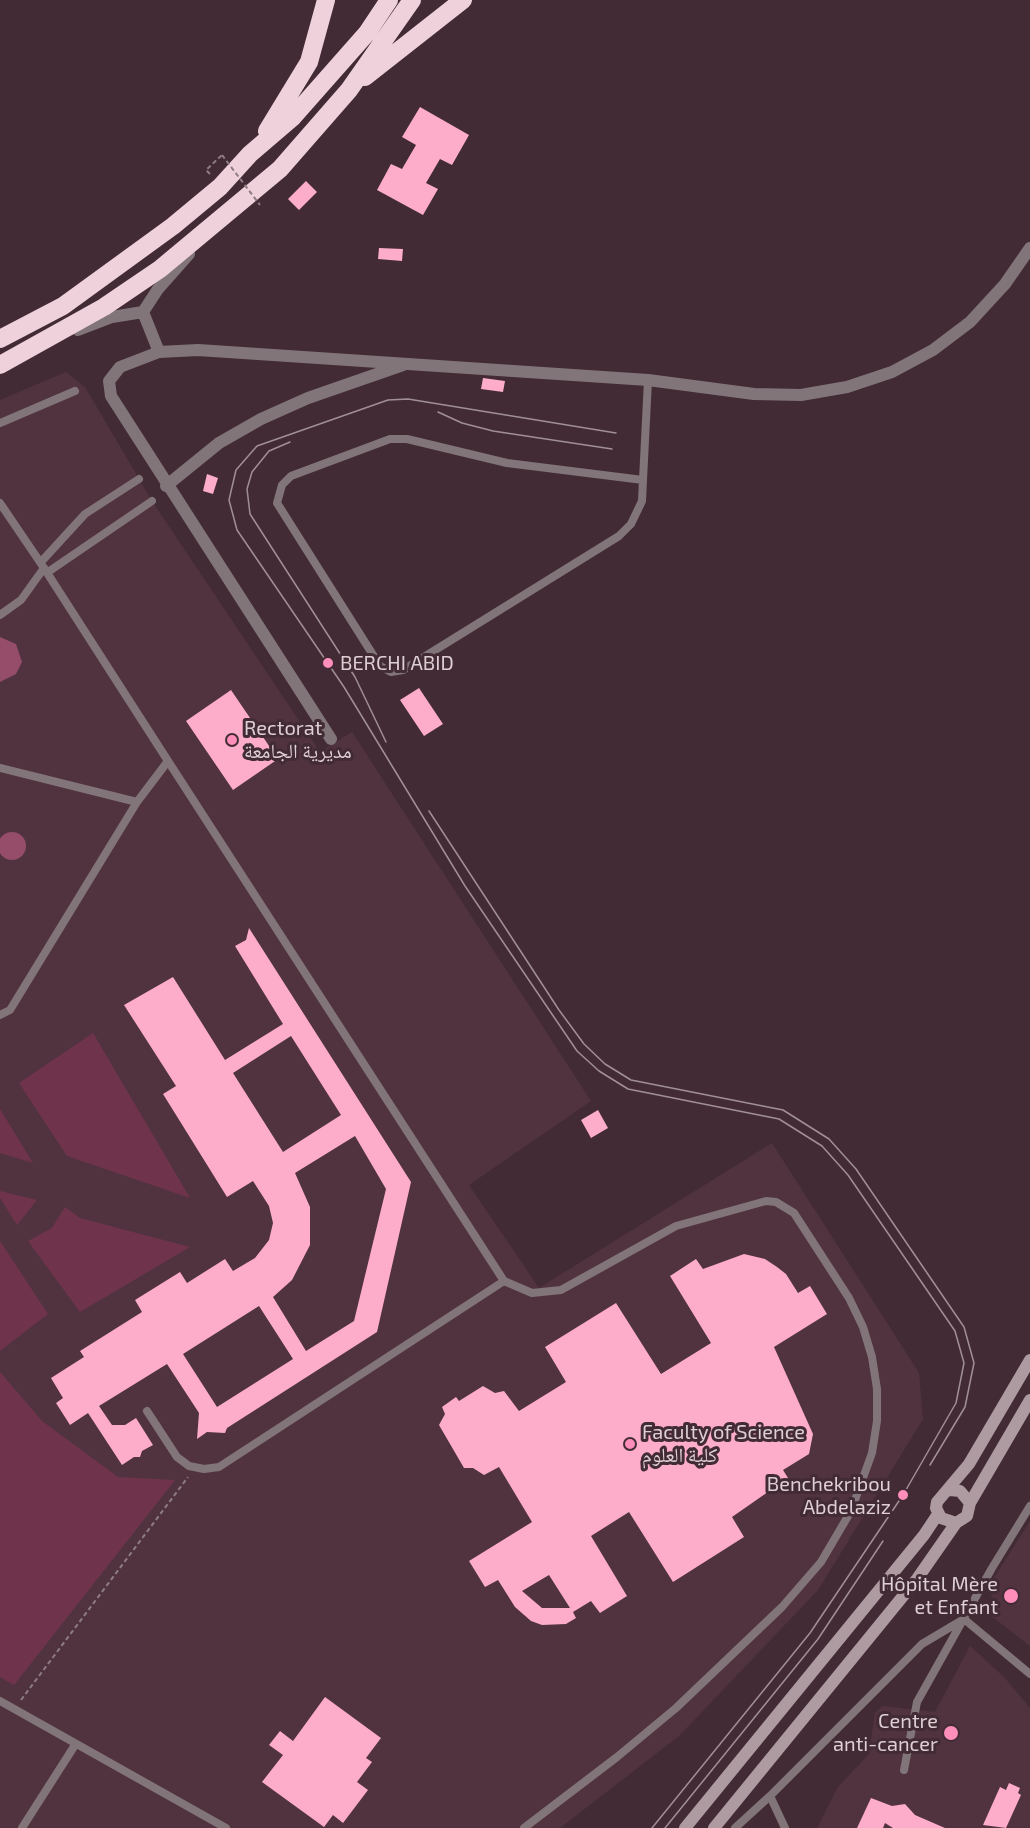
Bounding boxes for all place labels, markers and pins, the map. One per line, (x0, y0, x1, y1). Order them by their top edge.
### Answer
place label: BERCHI ABID (340, 651, 454, 675)
marker: BERCHI ABID (321, 656, 335, 670)
place label: Rectorat مديرية الجامعة (244, 716, 352, 763)
marker: Rectorat مديرية الجامعة (225, 733, 239, 747)
place label: Faculty of Science كلية العلوم (642, 1420, 805, 1467)
marker: Faculty of Science كلية العلوم (623, 1437, 637, 1451)
place label: Benchekribou Abdelaziz (767, 1472, 891, 1519)
marker: Benchekribou Abdelaziz (896, 1488, 910, 1502)
place label: Hôpital Mère et Enfant (881, 1572, 998, 1619)
marker: Hôpital Mère et Enfant (1002, 1587, 1020, 1605)
place label: Centre anti-cancer (833, 1709, 938, 1756)
marker: Centre anti-cancer (942, 1724, 960, 1742)

